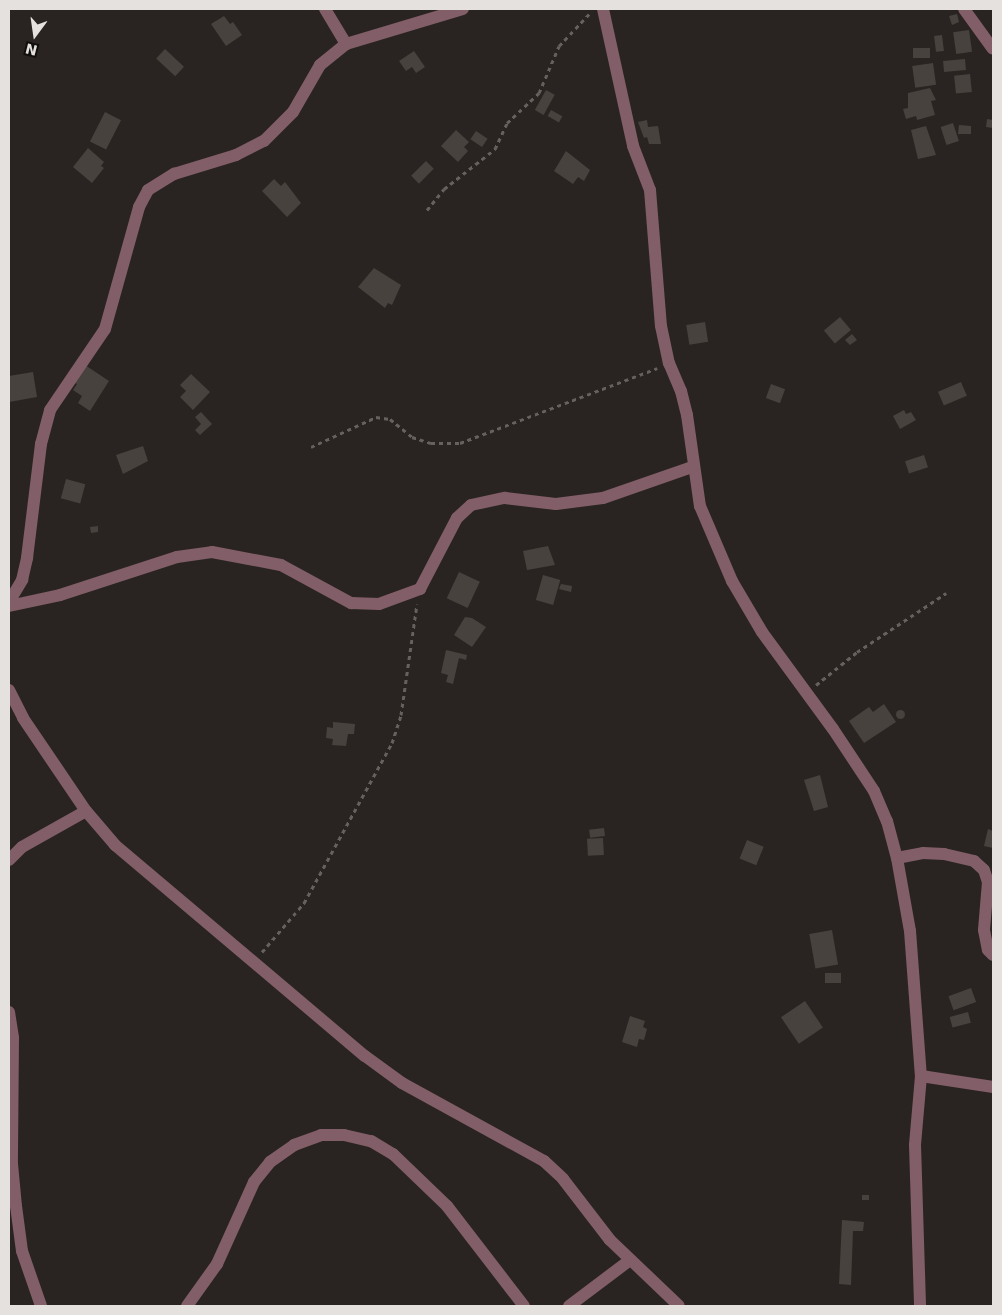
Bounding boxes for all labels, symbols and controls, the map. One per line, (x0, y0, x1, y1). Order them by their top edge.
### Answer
north arrow (10, 10, 60, 60)
text: N (24, 40, 39, 59)

